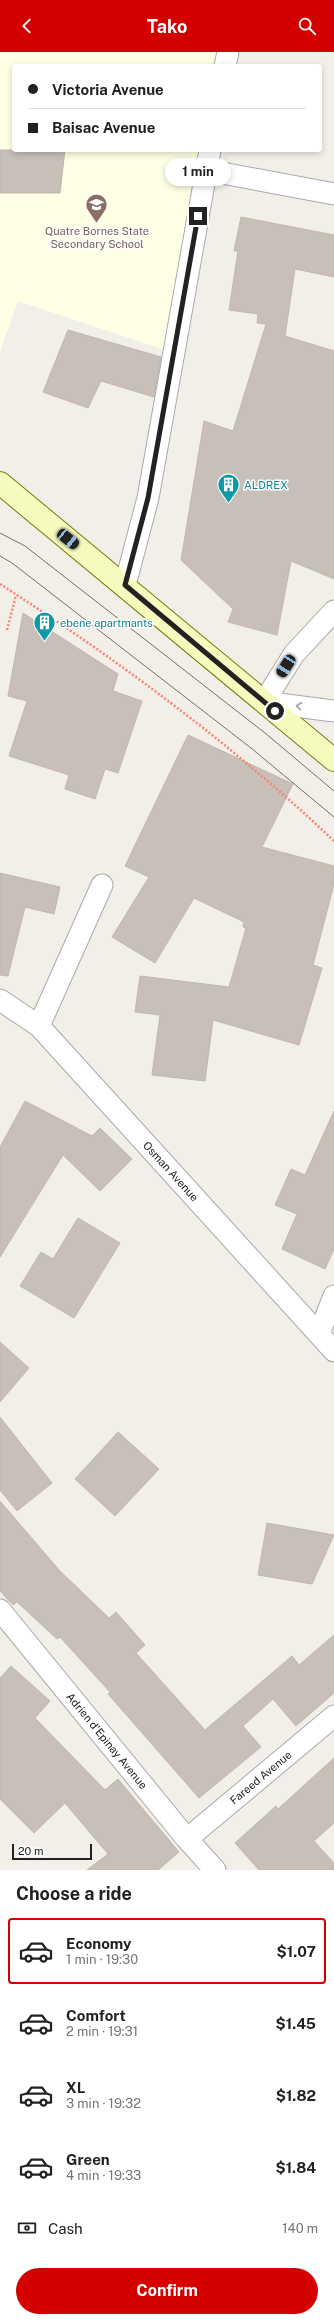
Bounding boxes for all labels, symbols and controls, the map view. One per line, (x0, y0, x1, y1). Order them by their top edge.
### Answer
icon: back (16, 15, 38, 37)
icon: search (296, 15, 318, 37)
text: Tako (147, 16, 187, 37)
text: Victoria Avenue (52, 81, 164, 98)
text: Baisac Avenue (52, 119, 155, 136)
callout: 1 min (165, 158, 231, 186)
text: 1 min (182, 164, 214, 179)
school or university icon: Quatre Bornes State Secondary School (84, 192, 110, 225)
route end (189, 207, 207, 225)
place label: Quatre Bornes State Secondary School (45, 225, 149, 250)
building icon: ALDREX (216, 472, 242, 505)
place label: ALDREX (244, 479, 288, 491)
car (55, 527, 81, 551)
building icon: ebene apartmants (31, 610, 57, 643)
place label: ebene apartmants (60, 617, 153, 629)
car (274, 653, 298, 679)
route start (266, 702, 284, 720)
one-way arrow (296, 702, 302, 711)
street label: Osman Avenue (141, 1139, 201, 1203)
street label: Adrien d'Epinay Avenue (64, 1690, 150, 1791)
street label: Fareed Avenue (228, 1748, 294, 1806)
scale bar (12, 1842, 92, 1861)
text: 20 m (18, 1845, 43, 1857)
text: Choose a ride (16, 1883, 132, 1904)
icon: car (18, 1933, 54, 1969)
text: Economy (66, 1935, 131, 1952)
text: $1.07 (277, 1943, 316, 1960)
text: 1 min · 19:30 (66, 1952, 138, 1967)
icon: car (18, 2005, 54, 2041)
text: Comfort (66, 2007, 126, 2024)
text: $1.45 (276, 2015, 316, 2032)
text: 2 min · 19:31 (66, 2024, 138, 2039)
icon: car (18, 2077, 54, 2113)
text: XL (66, 2079, 85, 2096)
text: $1.82 (276, 2087, 316, 2104)
text: 3 min · 19:32 (66, 2096, 141, 2111)
icon: car (18, 2149, 54, 2185)
text: Green (66, 2151, 110, 2168)
text: $1.84 (275, 2159, 316, 2176)
text: 4 min · 19:33 (66, 2168, 141, 2183)
icon: cash (16, 2217, 38, 2239)
text: Cash (48, 2220, 83, 2237)
text: 140 m (282, 2221, 318, 2236)
button: Confirm (16, 2268, 318, 2314)

